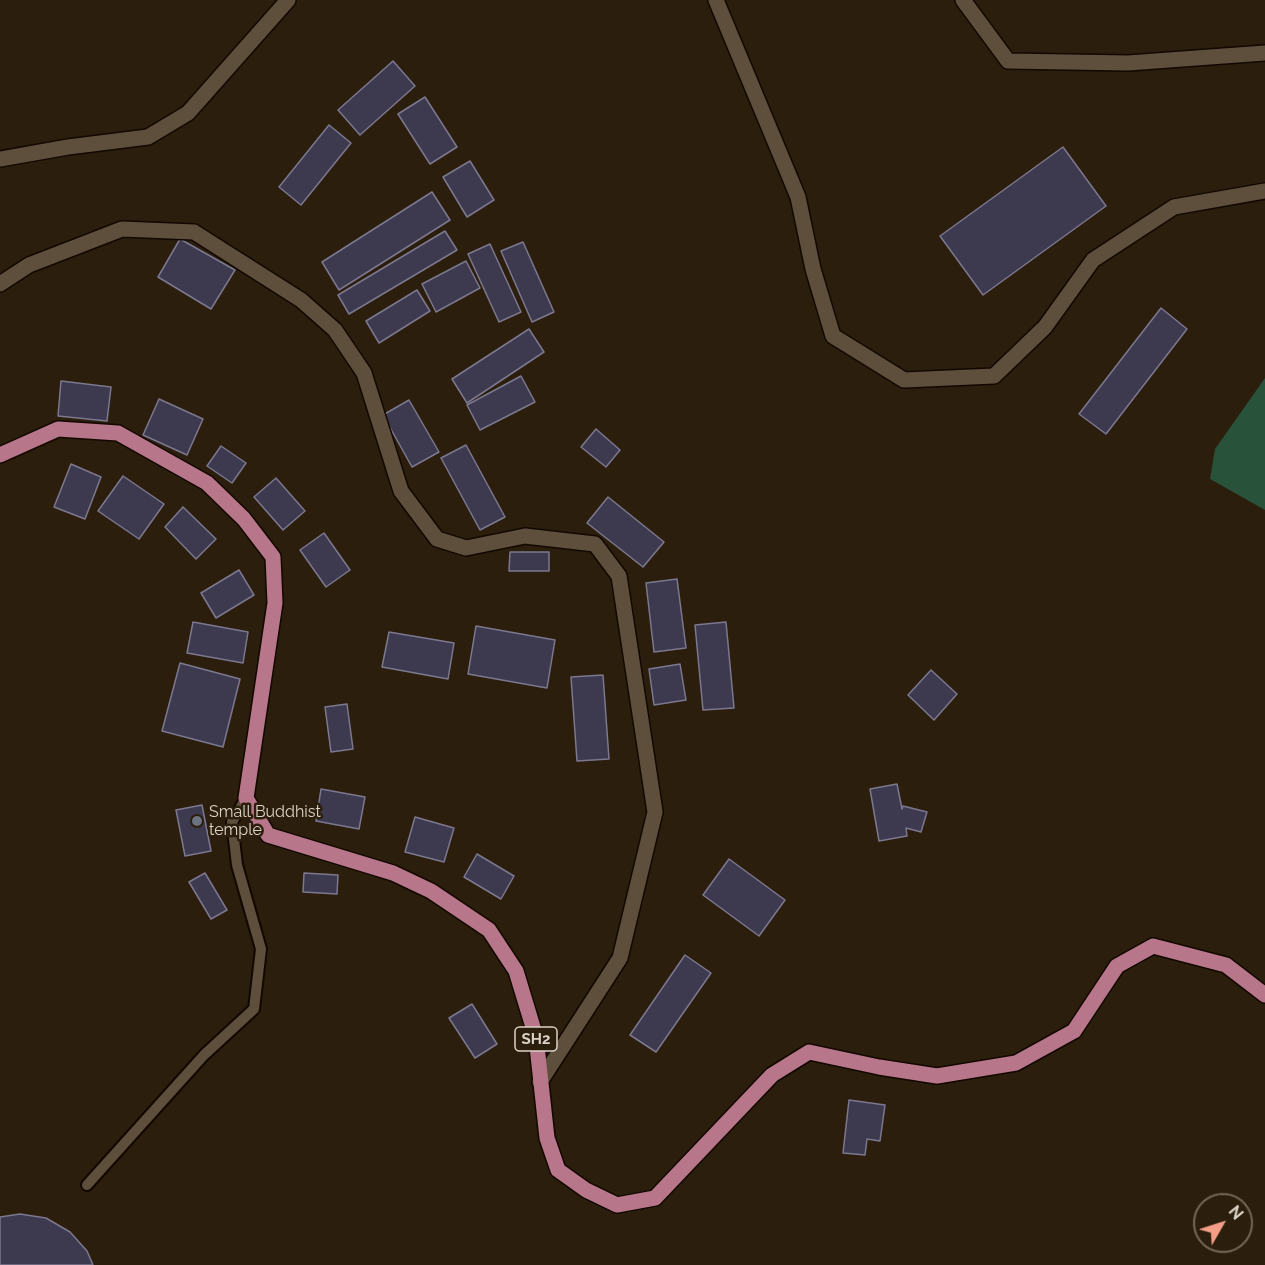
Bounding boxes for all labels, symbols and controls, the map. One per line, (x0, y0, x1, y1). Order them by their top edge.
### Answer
place label: Small Buddhist temple (209, 802, 321, 840)
marker: Small Buddhist temple (190, 814, 204, 828)
road number: SH2 (515, 1027, 557, 1051)
north arrow (1193, 1193, 1253, 1253)
text: N (1225, 1202, 1247, 1223)

